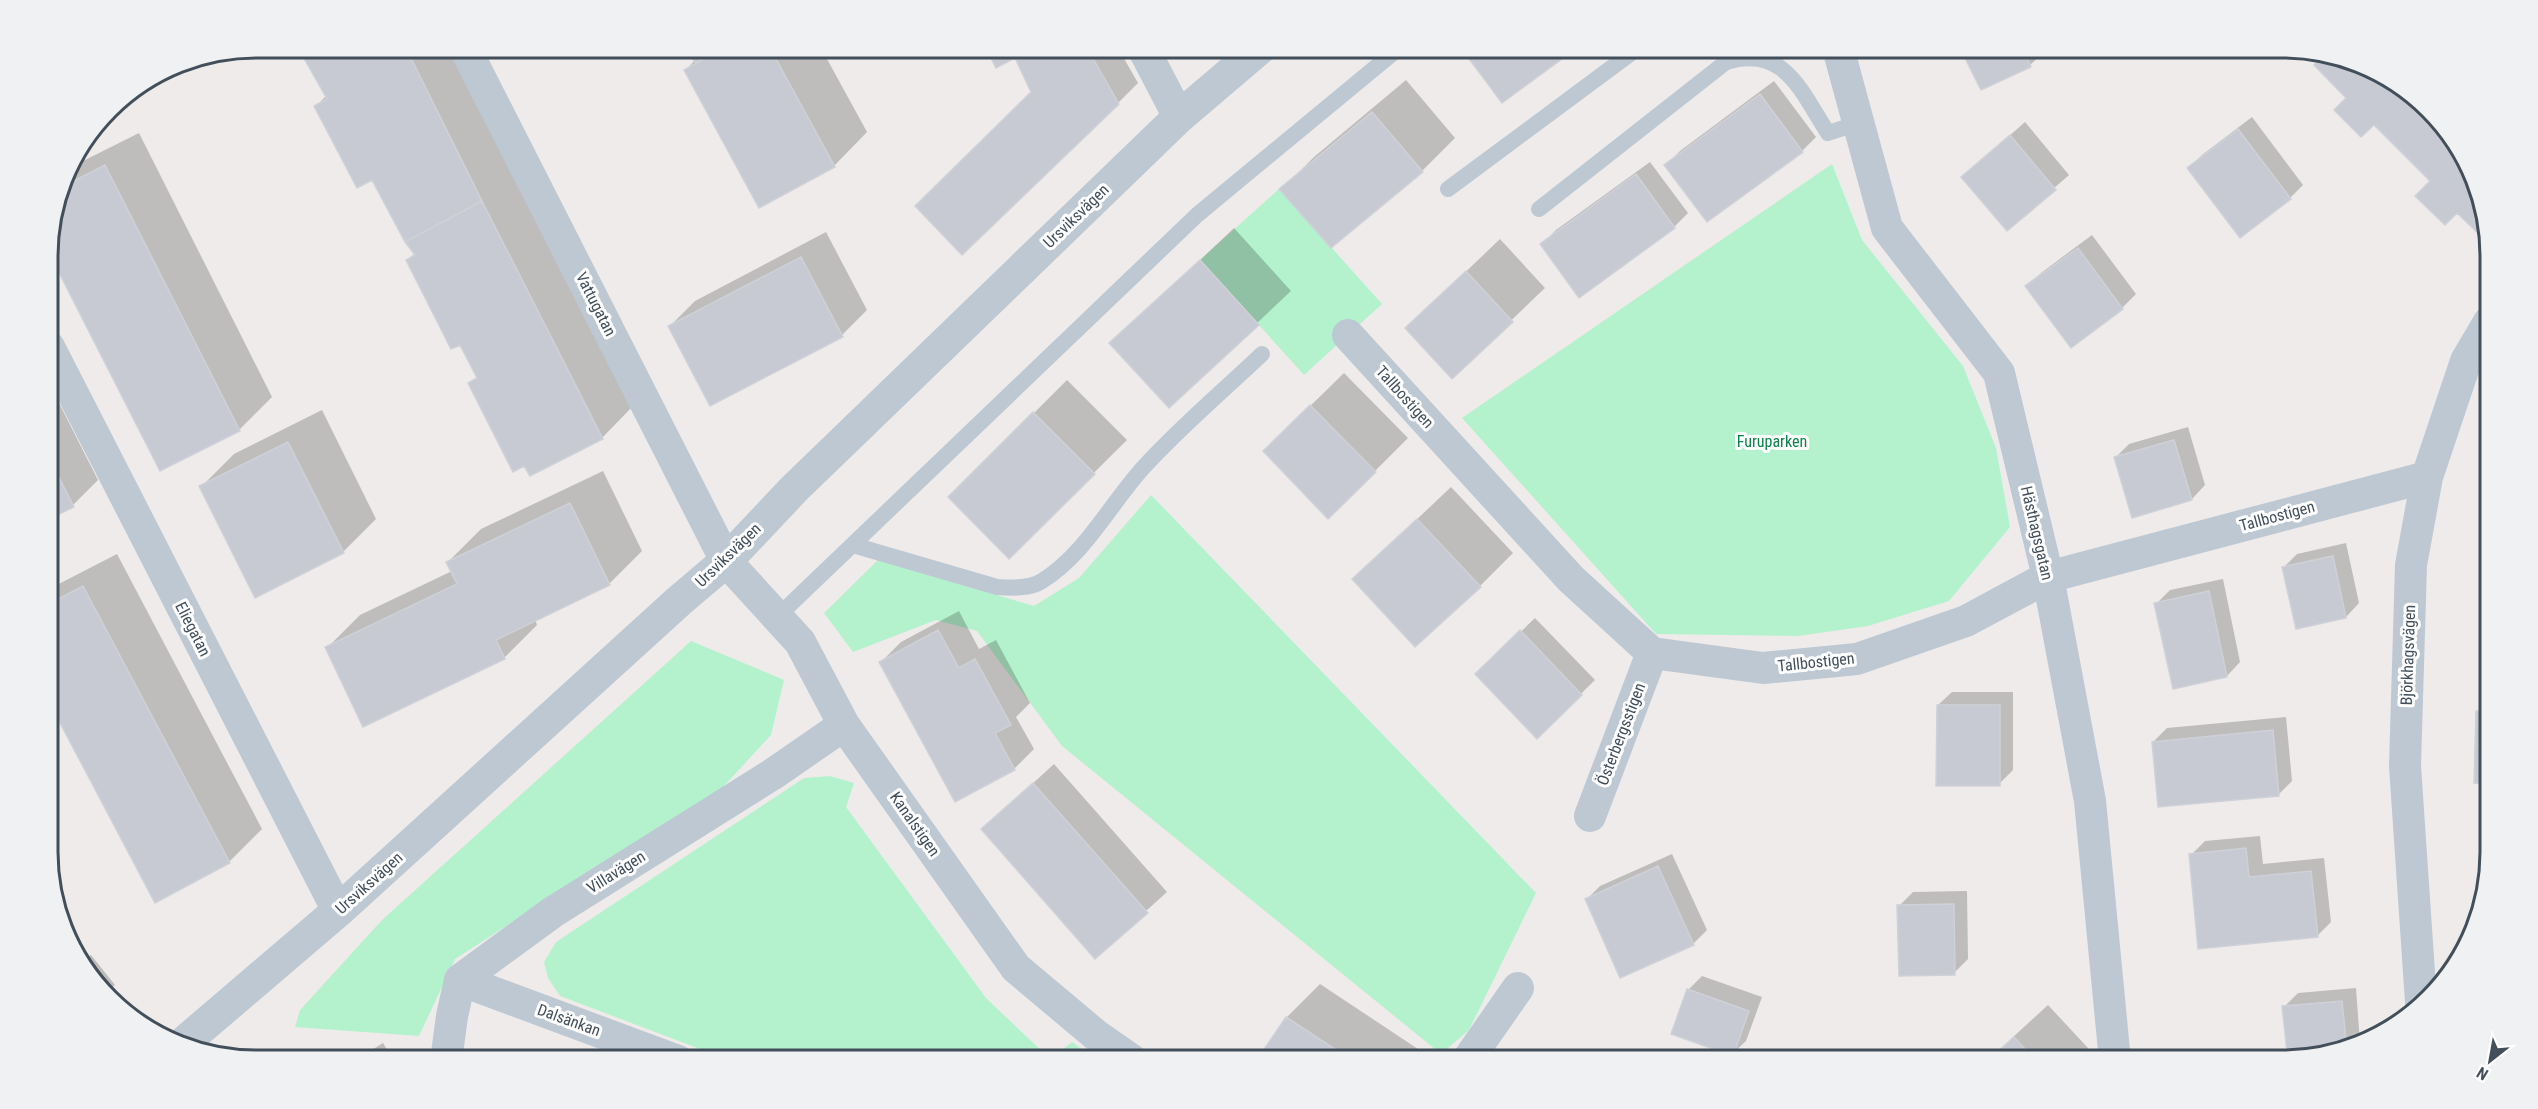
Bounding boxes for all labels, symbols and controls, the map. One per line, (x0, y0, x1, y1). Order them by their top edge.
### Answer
street label: Ursviksvägen (1039, 180, 1113, 252)
street label: Vattugatan (572, 269, 620, 339)
street label: Tallbostigen (1372, 362, 1438, 432)
park label: Furuparken (1737, 432, 1807, 451)
street label: Hästhagsgatan (2017, 484, 2057, 582)
street label: Tallbostigen (2237, 497, 2317, 535)
street label: Ursviksvägen (691, 519, 765, 591)
street label: Eliegatan (171, 599, 215, 659)
street label: Björkhagsvägen (2397, 604, 2419, 706)
street label: Tallbostigen (1777, 649, 1855, 675)
street label: Österbergsstigen (1593, 680, 1649, 788)
street label: Kanalstigen (886, 788, 944, 860)
street label: Villavägen (583, 847, 649, 897)
street label: Ursviksvägen (332, 848, 406, 918)
street label: Dalsänkan (535, 1000, 603, 1040)
north arrow (2460, 1031, 2520, 1091)
text: N (2473, 1063, 2492, 1084)

